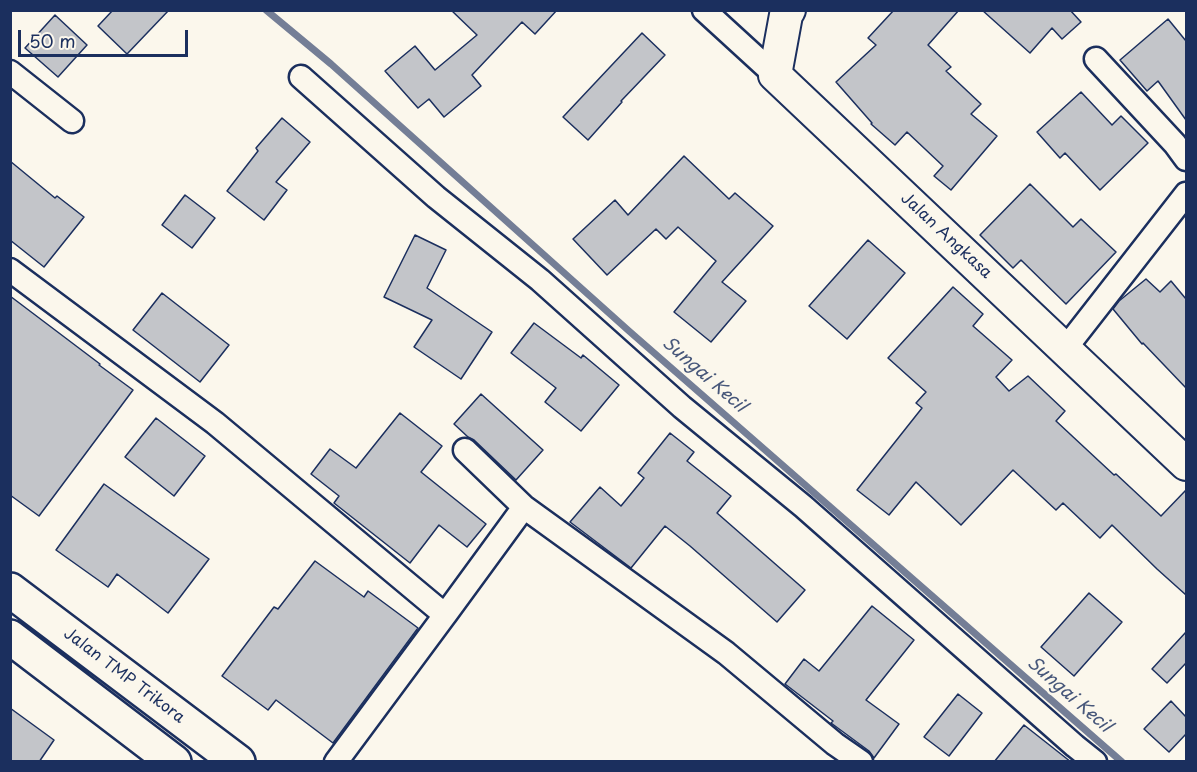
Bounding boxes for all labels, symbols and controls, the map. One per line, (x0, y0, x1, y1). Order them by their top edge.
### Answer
scale bar (21, 18, 190, 56)
text: 50 m (29, 27, 76, 54)
street label: Jalan Angkasa (897, 189, 995, 283)
water label: Sungai Kecil (657, 333, 751, 417)
street label: Jalan TMP Trikora (60, 624, 188, 728)
water label: Sungai Kecil (1022, 653, 1116, 737)

